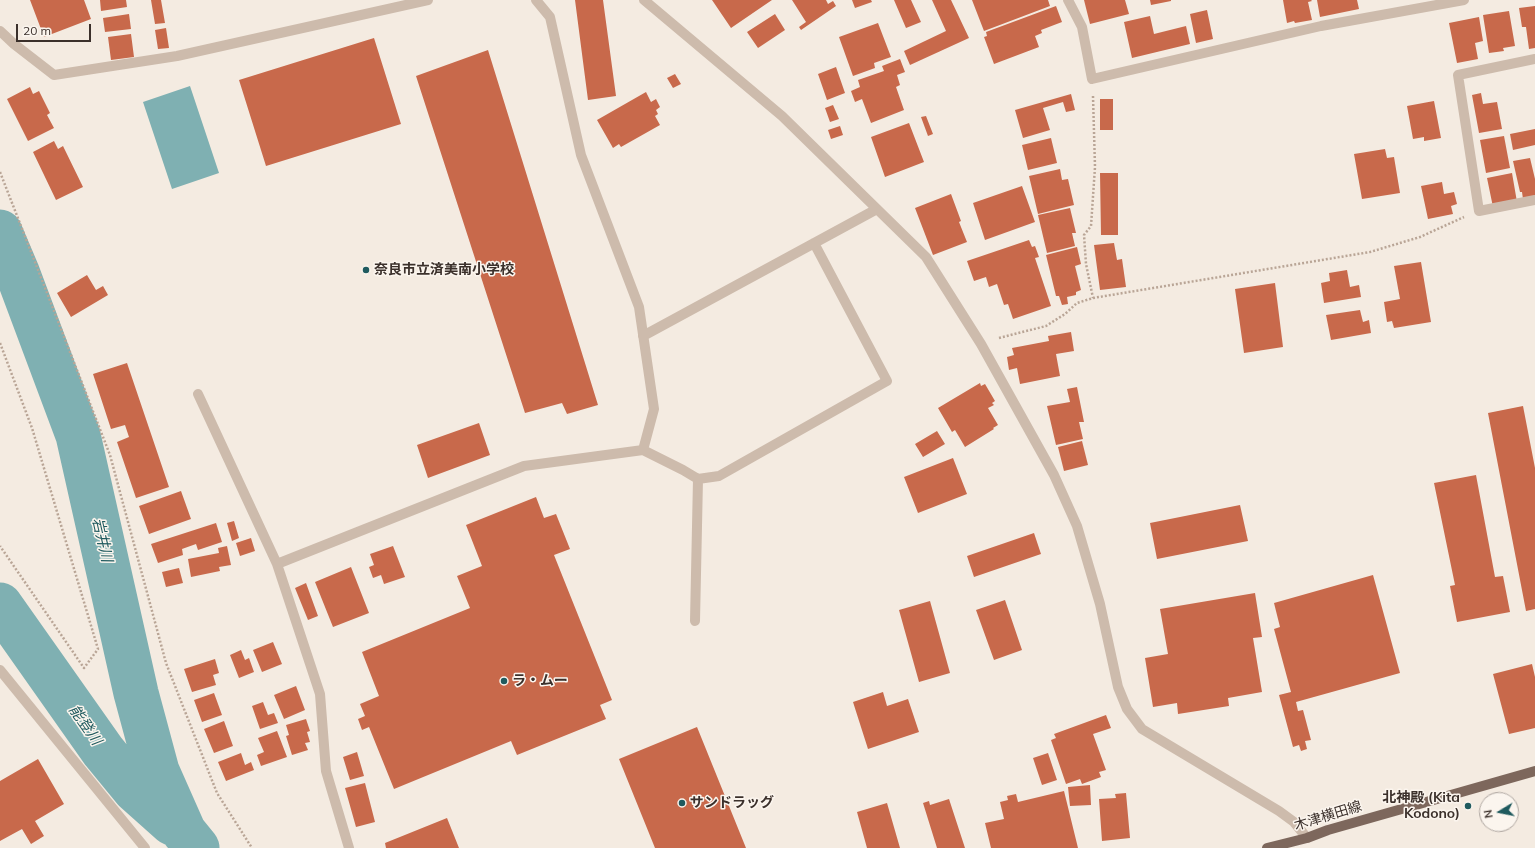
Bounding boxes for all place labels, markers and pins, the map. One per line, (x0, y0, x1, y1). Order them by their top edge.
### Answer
place label: 奈良市立済美南小学校 (374, 262, 514, 278)
marker: 奈良市立済美南小学校 (361, 265, 371, 275)
place label: ラ・ムー (512, 673, 568, 689)
marker: ラ・ムー (499, 676, 509, 686)
place label: 北神殿 (Kita Kodono) (1382, 790, 1460, 822)
place label: サンドラッグ (690, 795, 774, 811)
marker: サンドラッグ (677, 798, 687, 808)
marker: 北神殿 (Kita Kodono) (1463, 801, 1473, 811)

